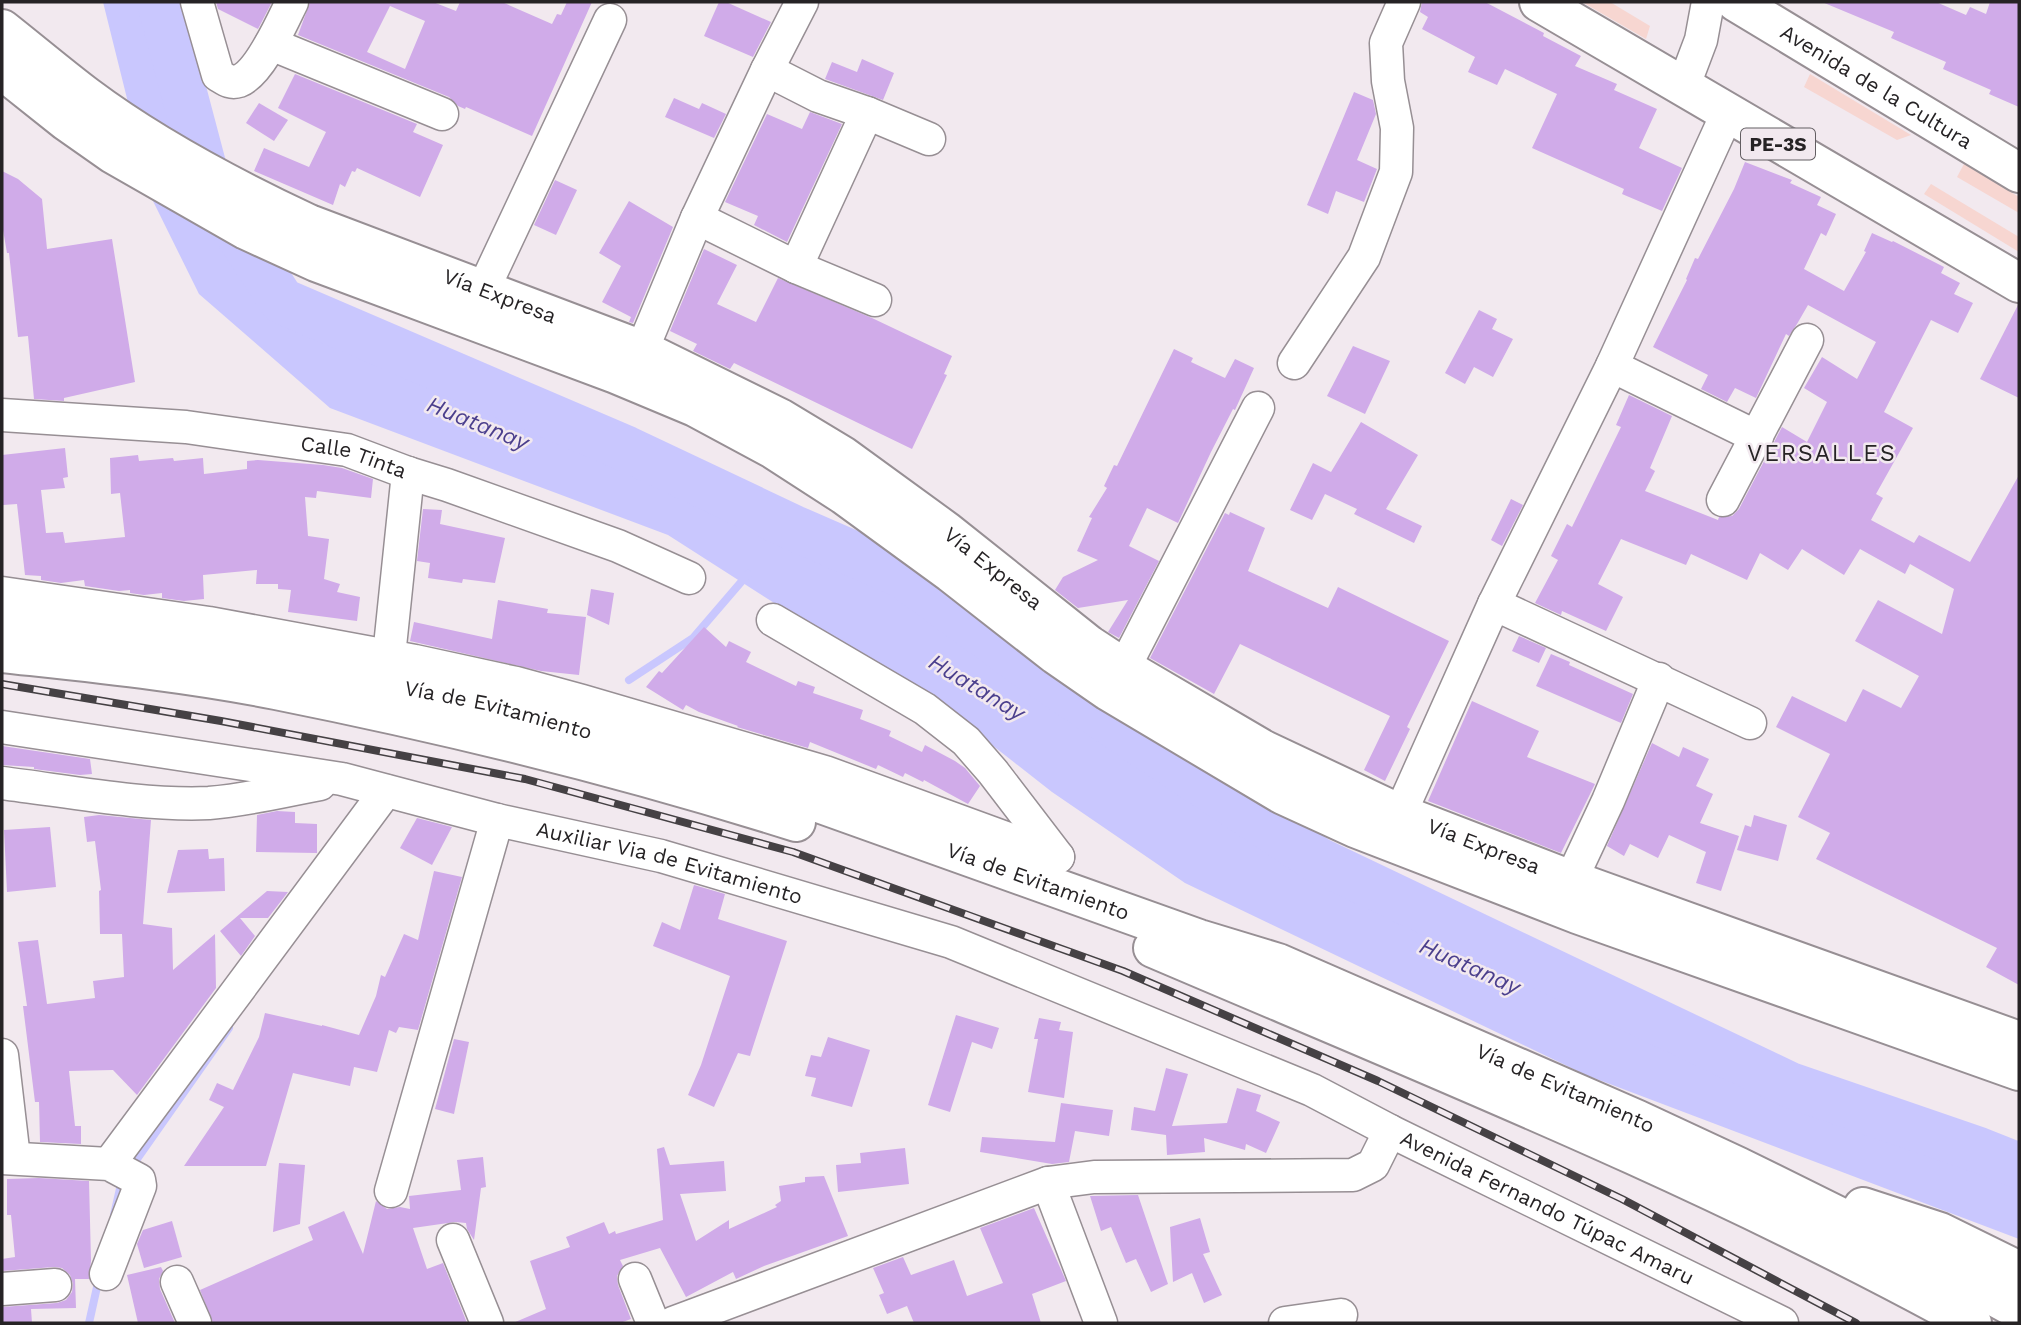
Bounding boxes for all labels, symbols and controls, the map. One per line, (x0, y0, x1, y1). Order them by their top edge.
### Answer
street label: Avenida de la Cultura (1776, 19, 1977, 154)
road number: PE-3S (1741, 128, 1815, 160)
street label: Vía Expresa (440, 263, 560, 328)
water label: Huatanay (423, 391, 534, 457)
street label: Calle Tinta (299, 431, 410, 483)
district label: VERSALLES (1747, 440, 1897, 467)
street label: Vía Expresa (939, 521, 1048, 615)
water label: Huatanay (924, 648, 1031, 727)
street label: Vía de Evitamiento (403, 675, 595, 744)
street label: Vía Expresa (1424, 813, 1544, 879)
street label: Auxiliar Via de Evitamiento (534, 816, 806, 909)
street label: Vía de Evitamiento (944, 837, 1133, 925)
water label: Huatanay (1415, 932, 1526, 1001)
street label: Vía de Evitamiento (1472, 1038, 1659, 1138)
street label: Avenida Fernando Túpac Amaru (1396, 1125, 1698, 1290)

